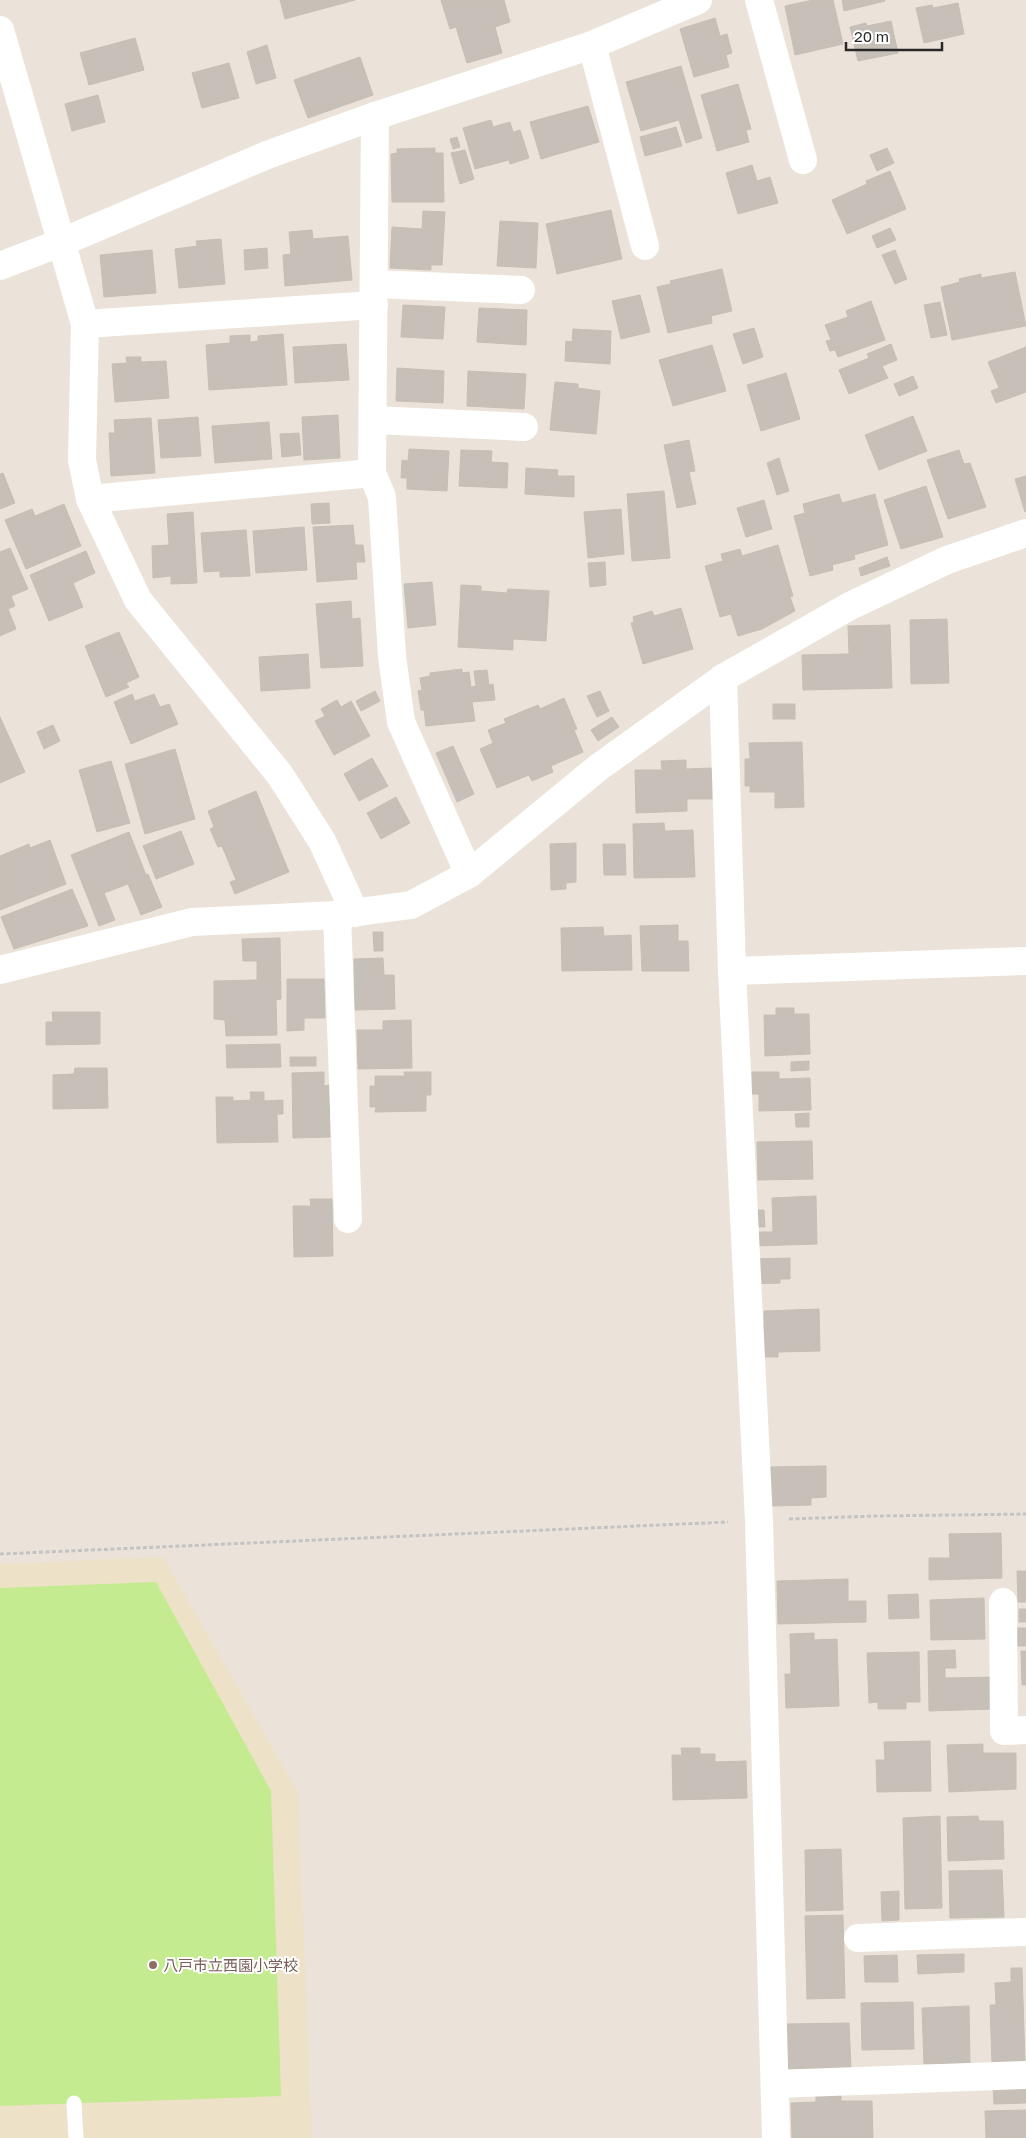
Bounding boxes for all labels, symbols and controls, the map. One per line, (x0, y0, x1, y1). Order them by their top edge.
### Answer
scale bar (846, 20, 942, 52)
text: 20 m (854, 27, 889, 45)
place label: 八戸市立西園小学校 (163, 1956, 298, 1974)
marker: 八戸市立西園小学校 (147, 1959, 159, 1971)

